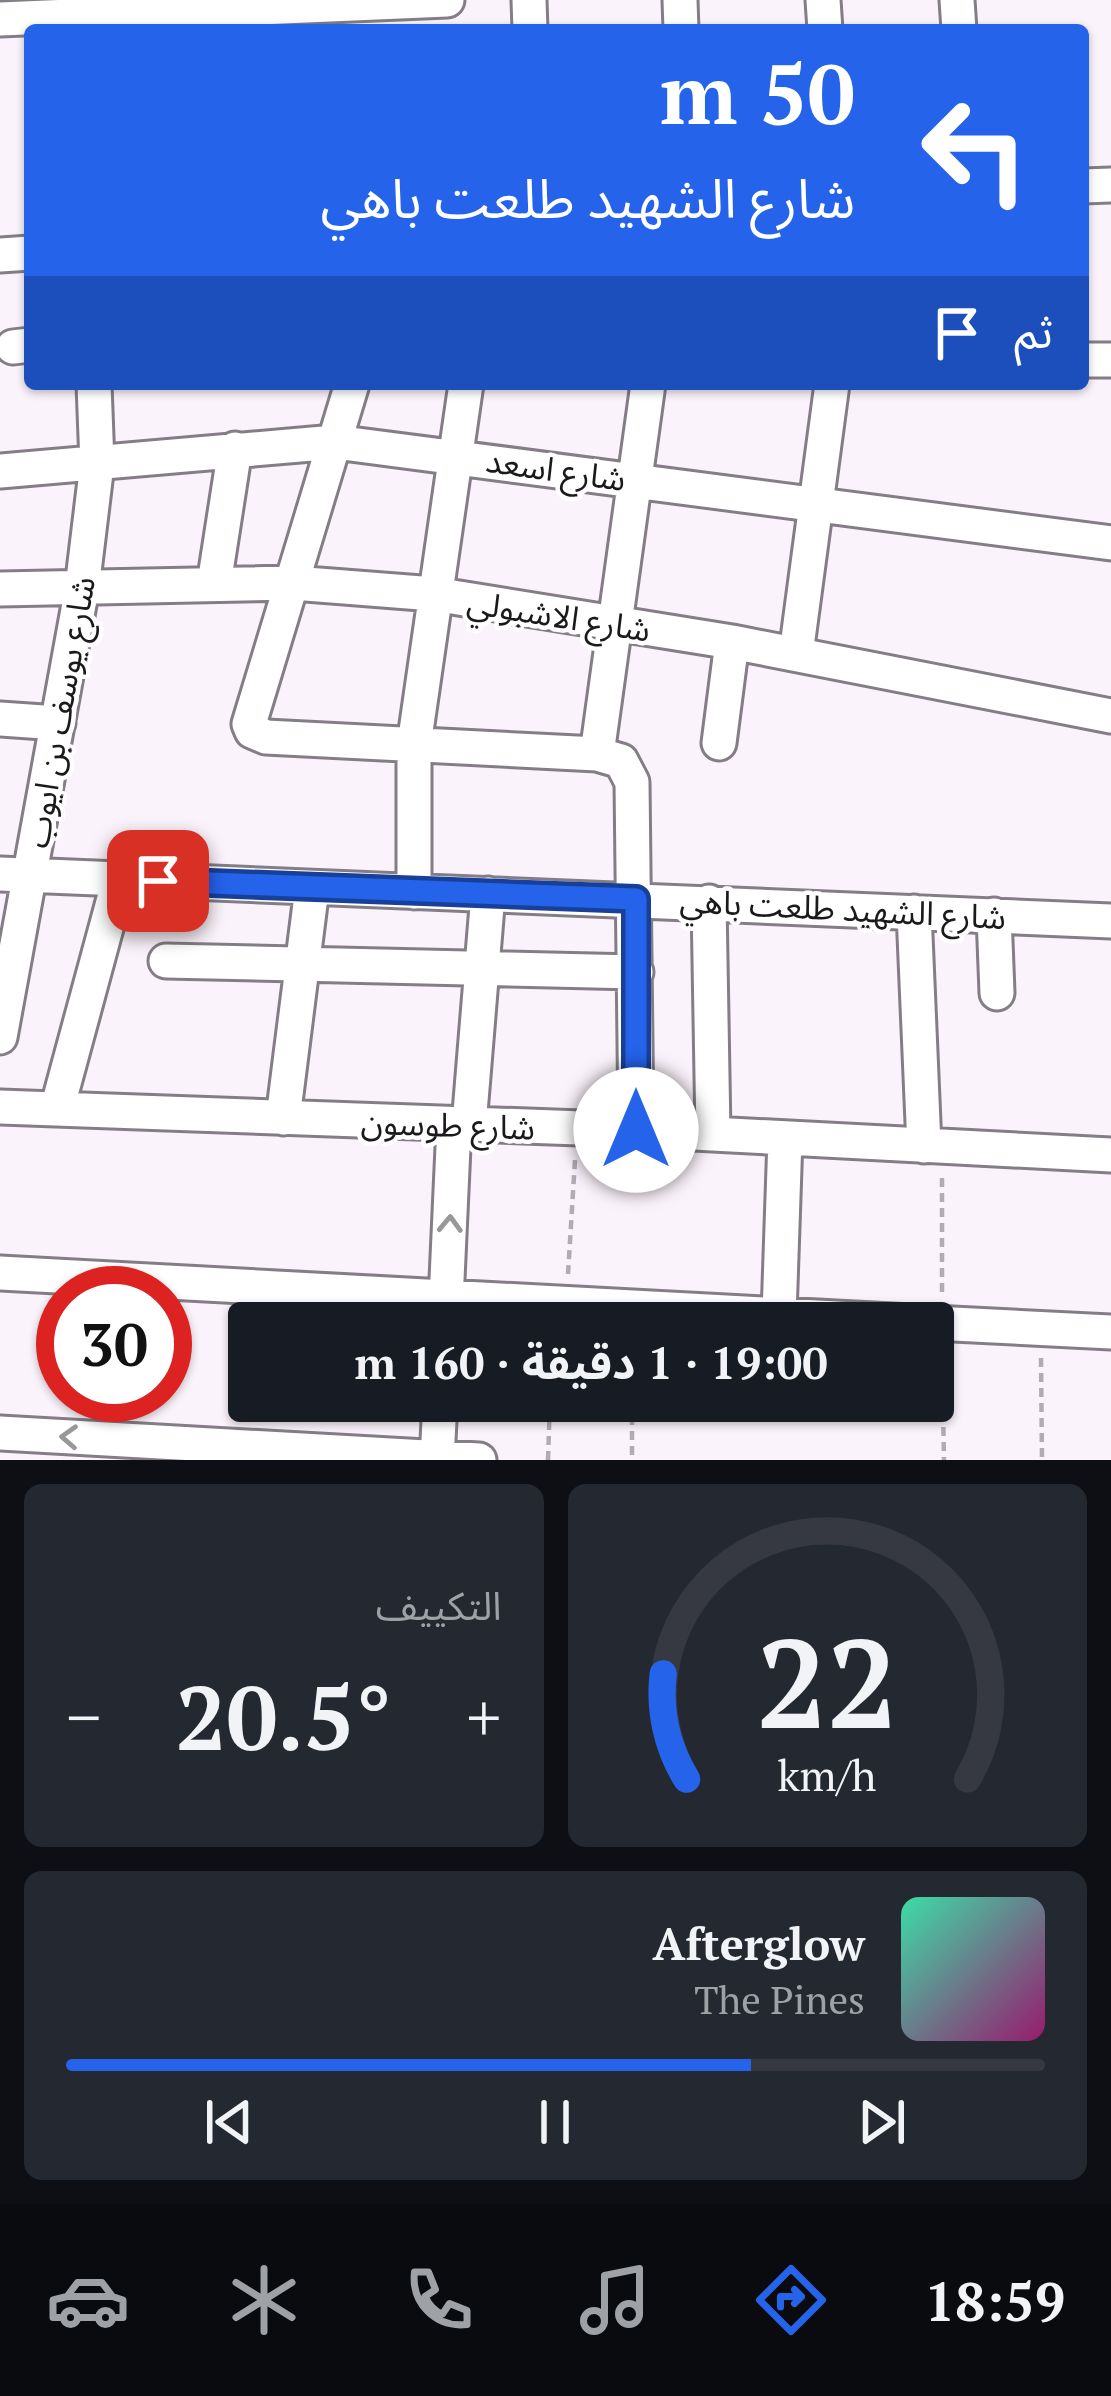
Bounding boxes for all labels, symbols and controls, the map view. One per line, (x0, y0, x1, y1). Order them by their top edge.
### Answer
text: 50 m (660, 37, 855, 148)
icon: left (897, 72, 1053, 228)
text: شارع الشهيد طلعت باهي (320, 162, 855, 233)
icon: arrive (924, 300, 990, 366)
text: ثم (1014, 301, 1053, 361)
street label: شارع اسعد (483, 438, 629, 504)
street label: شارع يوسف بن ايوب (14, 573, 108, 852)
street label: شارع الاشبولي (464, 579, 654, 655)
pin (107, 830, 209, 932)
icon: arrive (125, 848, 191, 914)
street label: شارع الشهيد طلعت باهي (679, 878, 1007, 943)
position arrow (573, 1067, 699, 1193)
street label: شارع طوسون (360, 1099, 536, 1153)
one-way arrow (437, 1214, 463, 1233)
speed limit sign: 30 (36, 1266, 192, 1422)
text: 19:00 · 1 دقيقة · 160 m (354, 1332, 828, 1392)
one-way arrow (59, 1424, 78, 1450)
text: التكييف (376, 1579, 502, 1631)
text: 22 (757, 1598, 898, 1764)
text: 20.5° (176, 1656, 392, 1776)
text: − (66, 1672, 101, 1760)
text: + (466, 1672, 502, 1760)
text: km/h (778, 1745, 877, 1802)
text: Afterglow (652, 1913, 865, 1973)
text: The Pines (694, 1973, 865, 2025)
icon: previous (196, 2089, 262, 2155)
icon: pause (522, 2089, 588, 2155)
icon: next (849, 2089, 915, 2155)
icon: car (46, 2258, 130, 2342)
icon: climate (222, 2258, 306, 2342)
icon: phone (397, 2258, 481, 2342)
icon: music (573, 2258, 657, 2342)
icon: directions (749, 2258, 833, 2342)
text: 18:59 (925, 2265, 1065, 2336)

